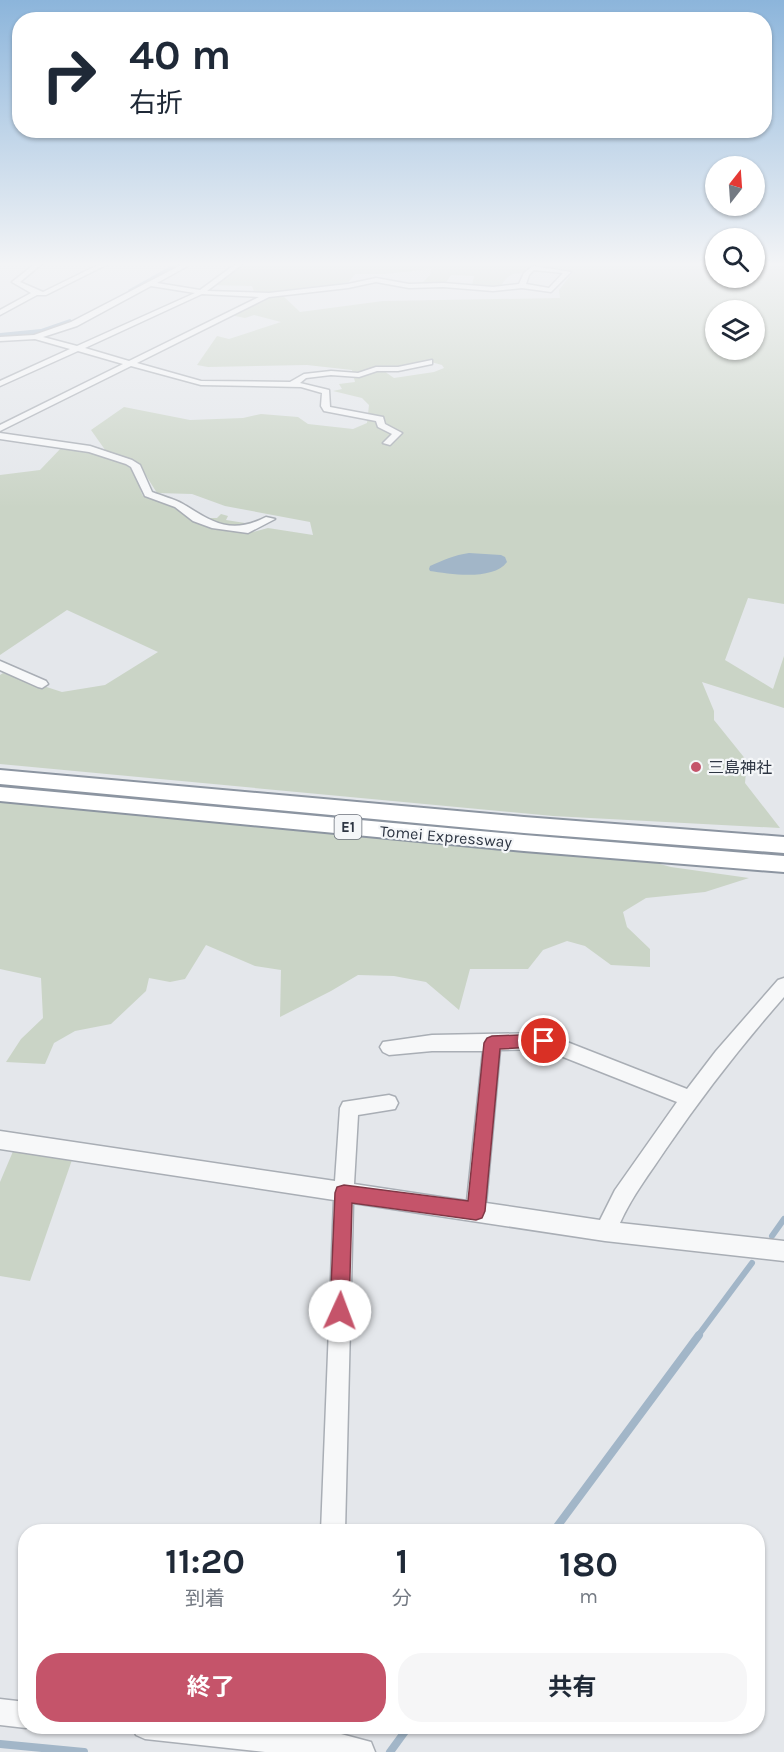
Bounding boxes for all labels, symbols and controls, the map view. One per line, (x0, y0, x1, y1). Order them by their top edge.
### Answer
text: 40 m (129, 30, 231, 80)
icon: right (30, 36, 108, 114)
text: 右折 (129, 87, 183, 119)
north arrow (705, 156, 765, 216)
map controls (705, 156, 765, 360)
button: search (705, 228, 765, 288)
button: layers (705, 300, 765, 360)
place label: 三島神社 (708, 758, 772, 777)
marker: 三島神社 (689, 760, 703, 774)
road number: E1 (334, 815, 362, 839)
street label: Tomei Expressway (379, 821, 513, 852)
pin (518, 1015, 569, 1066)
icon: arrive (527, 1024, 560, 1057)
position arrow (308, 1279, 372, 1343)
text: 11:20 (165, 1540, 245, 1582)
text: 1 (396, 1540, 408, 1582)
text: 180 (559, 1543, 618, 1585)
text: m (579, 1585, 598, 1608)
text: 到着 (185, 1587, 225, 1610)
text: 分 (392, 1587, 412, 1610)
button: 終了 (36, 1653, 386, 1722)
button: 共有 (398, 1653, 747, 1722)

